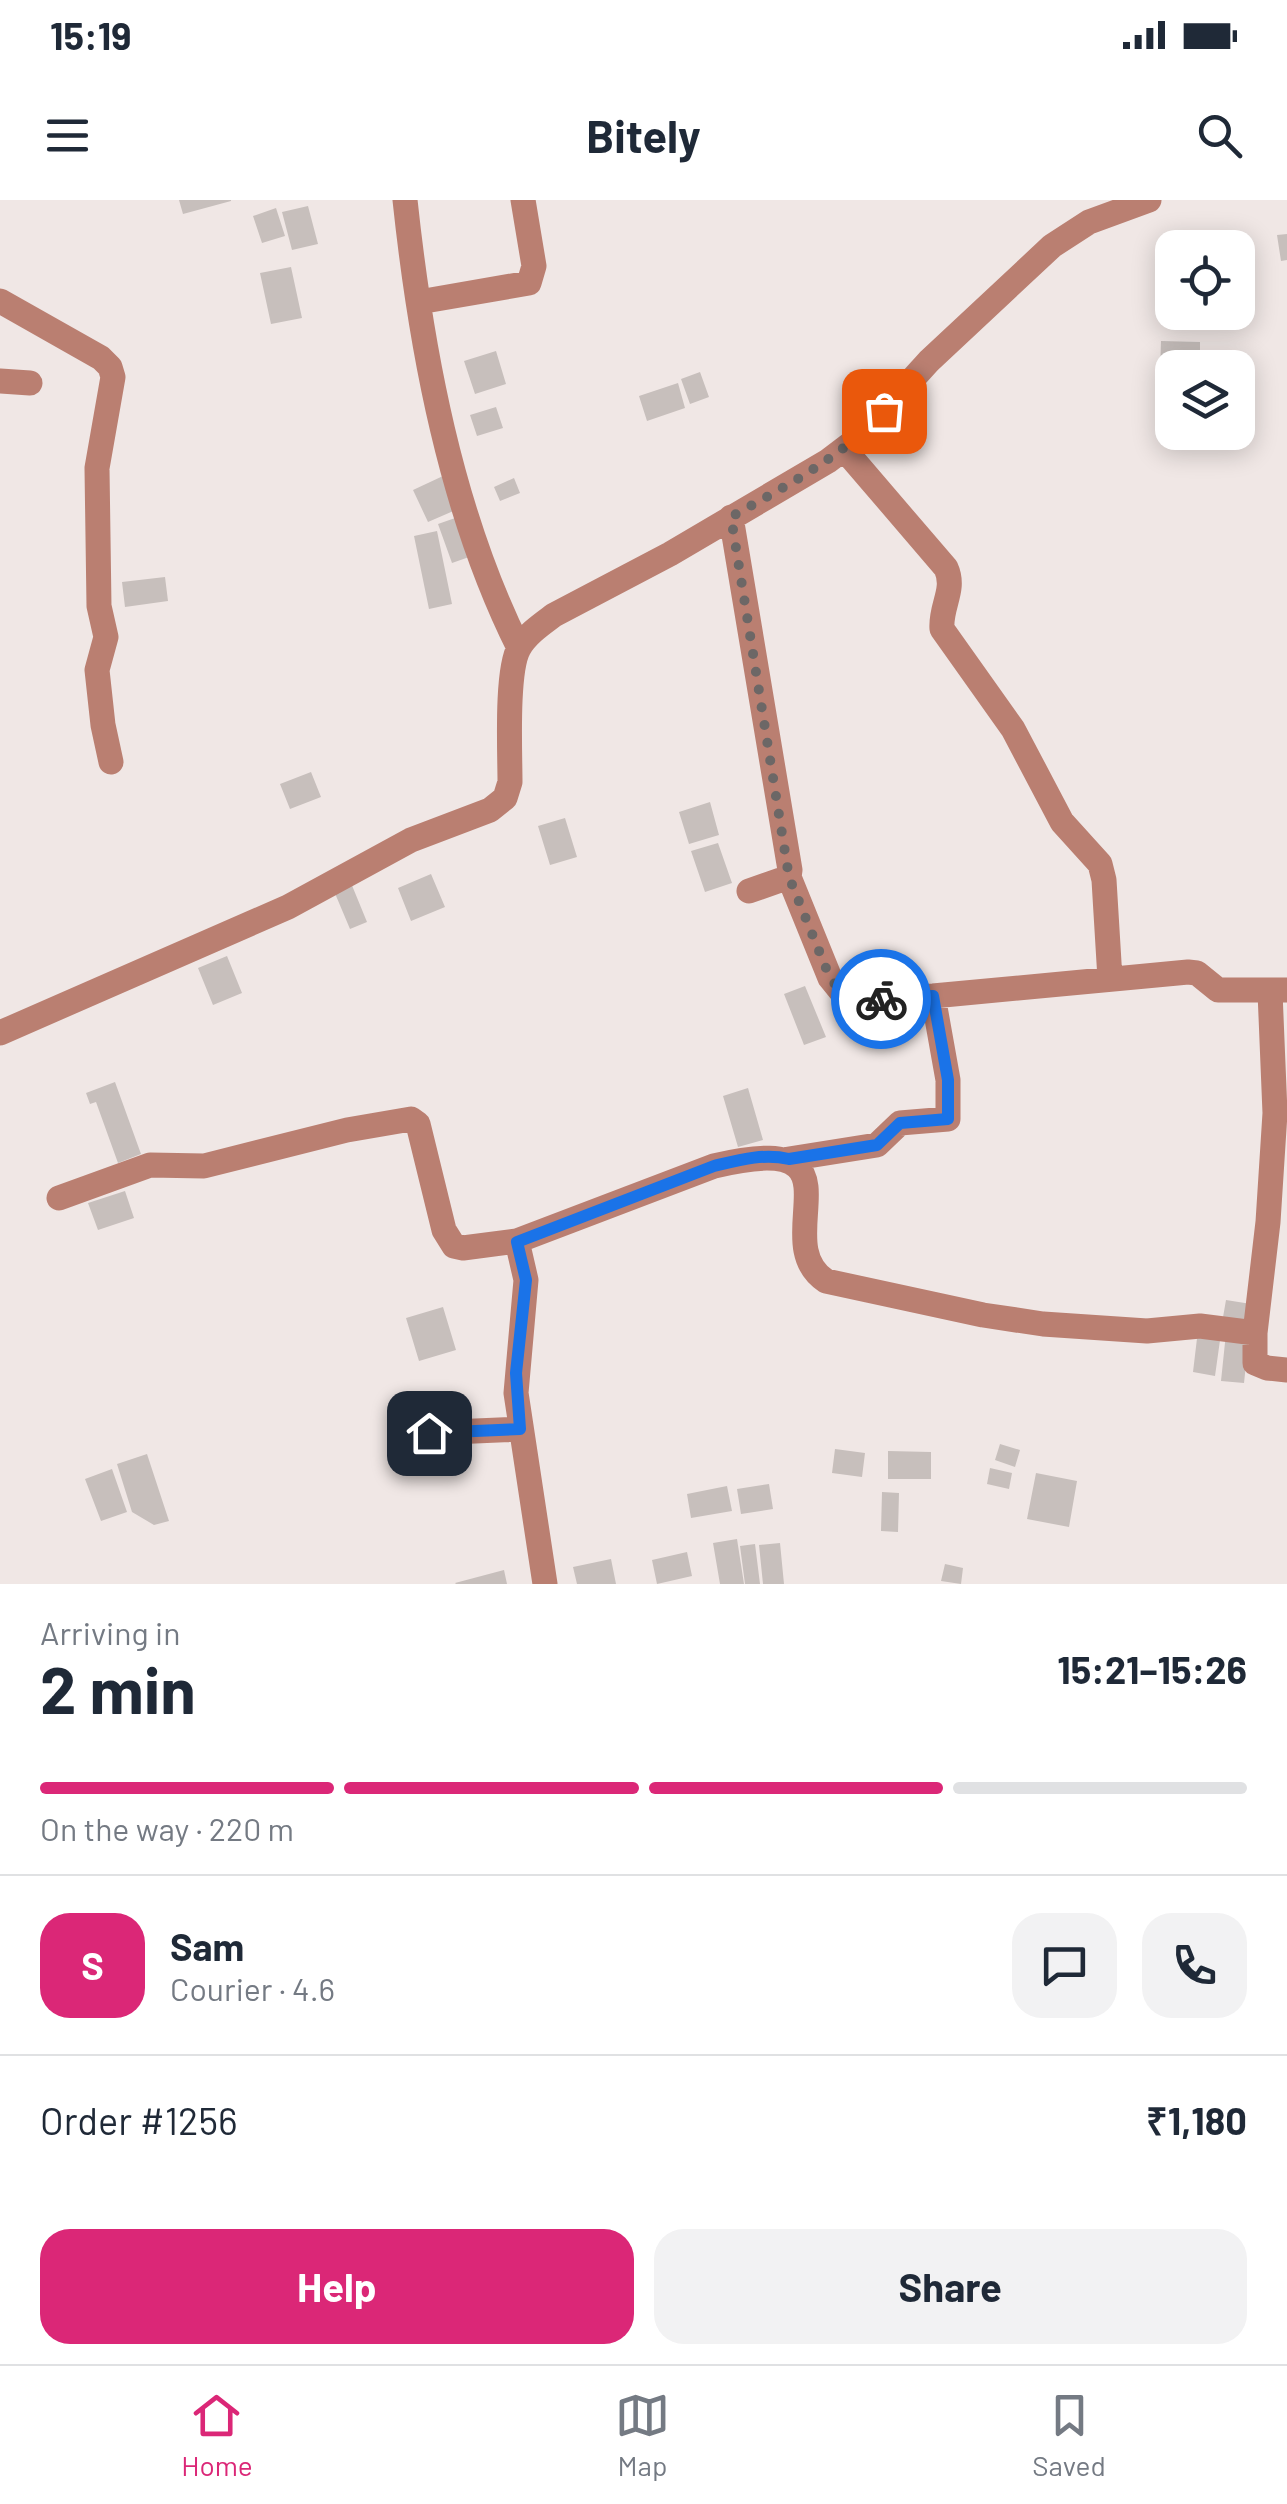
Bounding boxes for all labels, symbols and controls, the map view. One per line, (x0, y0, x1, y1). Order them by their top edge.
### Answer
text: 15:19 (50, 12, 131, 58)
icon: menu (40, 108, 95, 163)
text: Bitely (586, 108, 701, 162)
icon: search (1192, 108, 1247, 163)
map controls (1155, 230, 1255, 450)
button: locate (1155, 230, 1255, 330)
button: layers (1155, 350, 1255, 450)
pin (842, 369, 927, 454)
icon: bag (857, 384, 912, 439)
courier (831, 949, 931, 1049)
icon: bike (854, 972, 909, 1027)
pin (387, 1391, 472, 1476)
icon: home (402, 1406, 457, 1461)
text: Arriving in (40, 1613, 180, 1651)
text: 15:21–15:26 (1057, 1646, 1247, 1692)
text: 2 min (40, 1649, 196, 1727)
text: On the way · 220 m (40, 1809, 294, 1847)
button: chat (1012, 1913, 1117, 2018)
button: phone (1142, 1913, 1247, 2018)
text: Sam (170, 1923, 244, 1969)
text: S (81, 1942, 104, 1988)
text: Courier · 4.6 (170, 1969, 335, 2007)
text: Order #1256 (40, 2097, 238, 2143)
text: ₹1,180 (1146, 2097, 1247, 2143)
button: Help (40, 2229, 634, 2344)
button: Share (654, 2229, 1247, 2344)
tab: Home (181, 2388, 253, 2482)
tab: Map (615, 2388, 670, 2482)
tab: Saved (1032, 2388, 1106, 2482)

